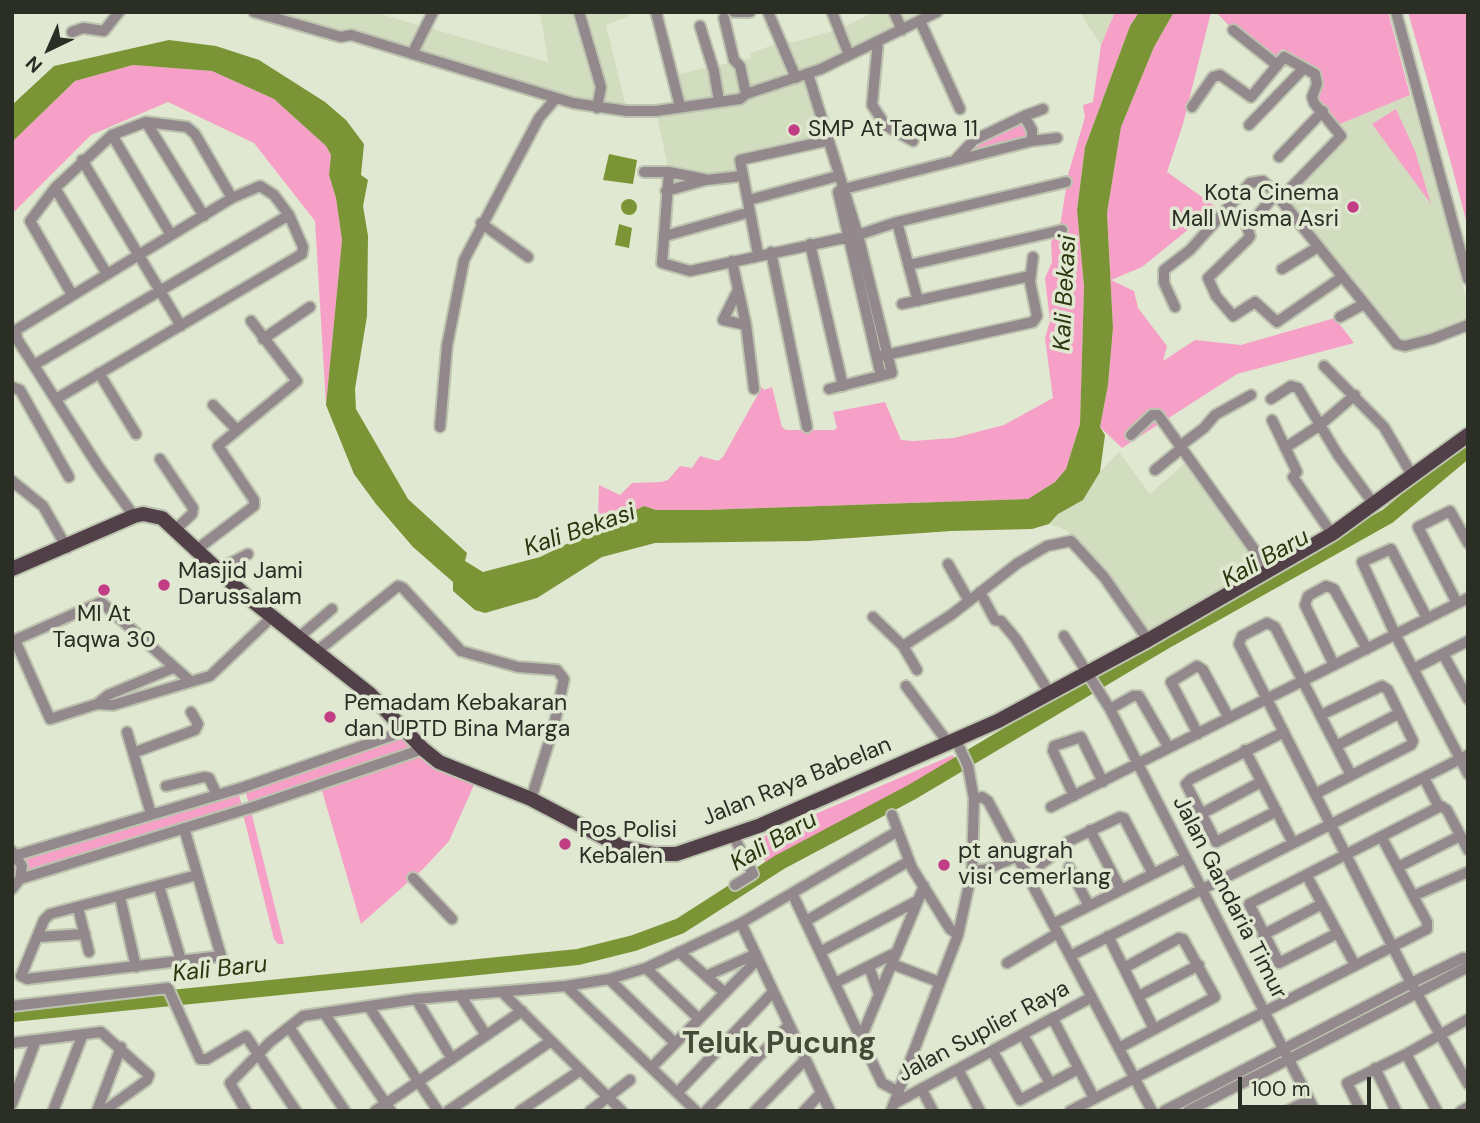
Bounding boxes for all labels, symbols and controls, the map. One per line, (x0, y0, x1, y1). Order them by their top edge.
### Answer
north arrow (14, 14, 84, 84)
text: N (20, 51, 48, 78)
place label: SMP At Taqwa 11 (808, 116, 978, 144)
marker: SMP At Taqwa 11 (786, 122, 802, 138)
place label: Kota Cinema Mall Wisma Asri (1171, 180, 1339, 234)
marker: Kota Cinema Mall Wisma Asri (1345, 199, 1361, 215)
water label: Kali Bekasi (1049, 234, 1083, 352)
water label: Kali Bekasi (521, 499, 639, 563)
water label: Kali Baru (1217, 523, 1315, 595)
place label: Masjid Jami Darussalam (178, 558, 303, 612)
marker: Masjid Jami Darussalam (156, 577, 172, 593)
marker: MI At Taqwa 30 (96, 582, 112, 598)
place label: MI At Taqwa 30 (52, 601, 156, 655)
place label: Pemadam Kebakaran dan UPTD Bina Marga (344, 690, 570, 744)
marker: Pemadam Kebakaran dan UPTD Bina Marga (322, 709, 338, 725)
street label: Jalan Raya Babelan (698, 731, 896, 833)
street label: Jalan Gandaria Timur (1166, 792, 1292, 1004)
water label: Kali Baru (726, 806, 822, 878)
place label: Pos Polisi Kebalen (579, 817, 677, 871)
marker: Pos Polisi Kebalen (557, 836, 573, 852)
place label: pt anugrah visi cemerlang (958, 838, 1111, 892)
marker: pt anugrah visi cemerlang (936, 857, 952, 873)
water label: Kali Baru (171, 951, 269, 989)
street label: Jalan Suplier Raya (893, 975, 1075, 1089)
district label: Teluk Pucung (682, 1027, 876, 1063)
scale bar (1242, 1064, 1375, 1108)
text: 100 m (1251, 1075, 1311, 1103)

